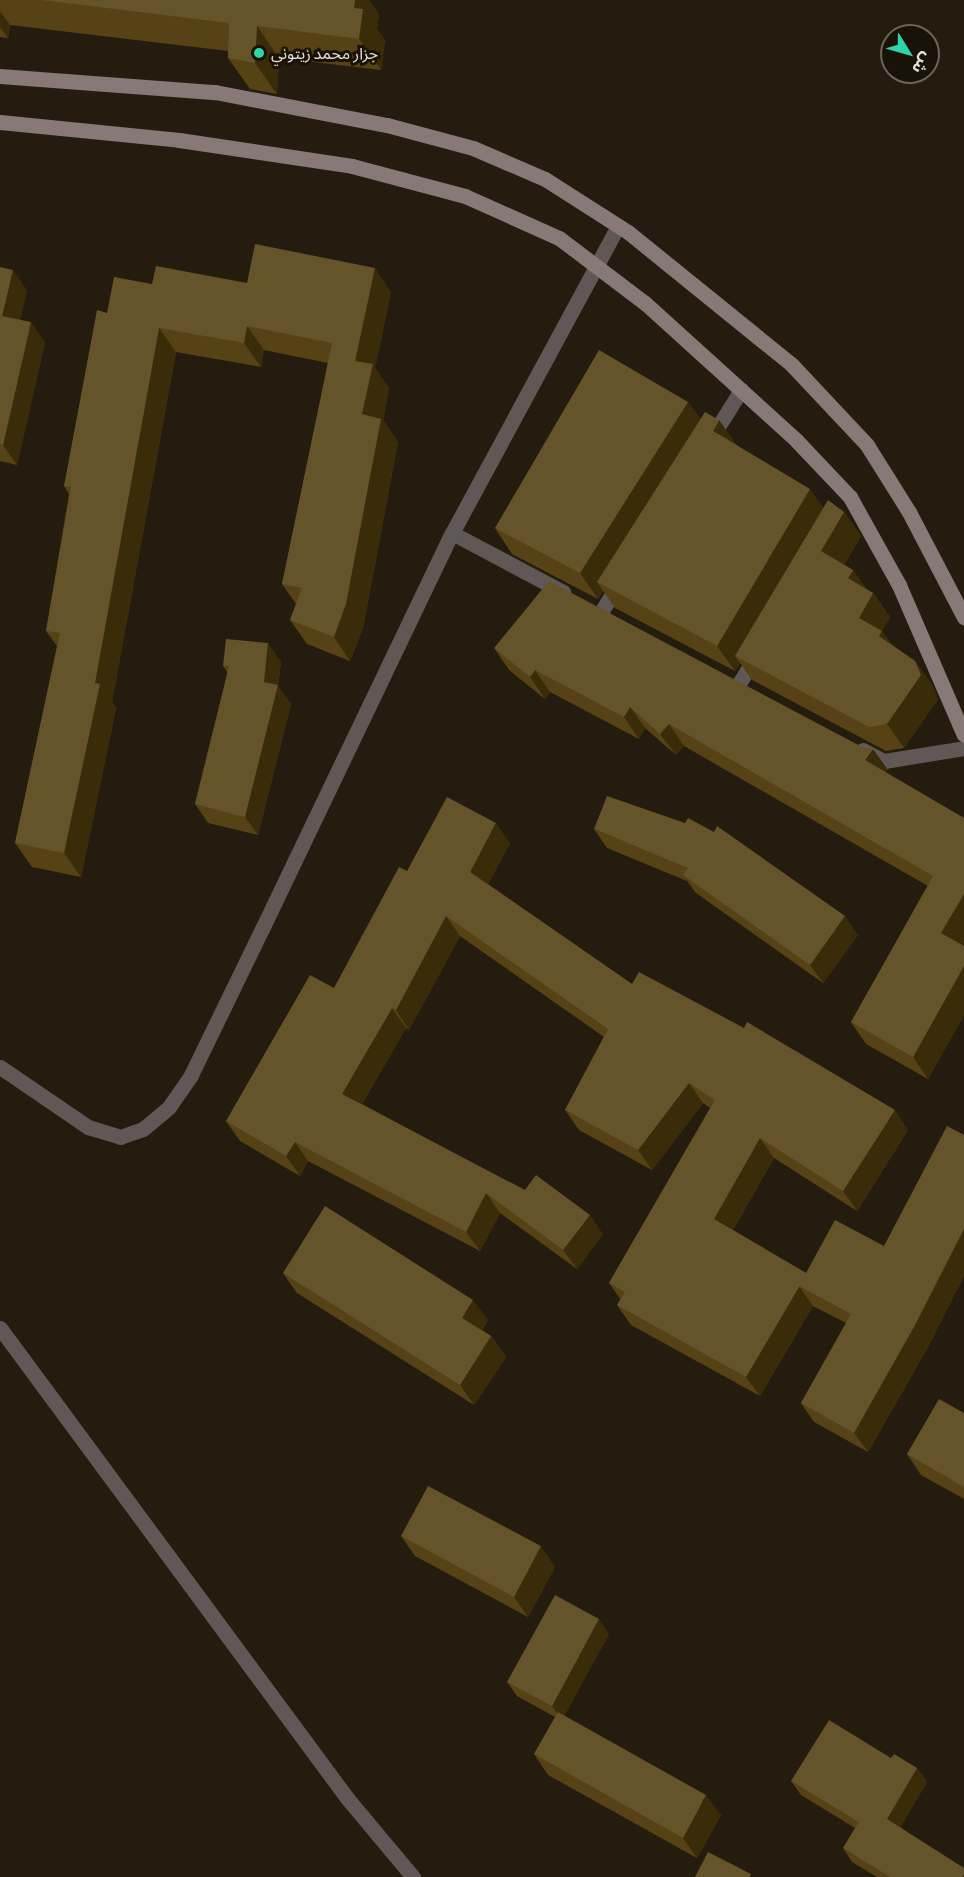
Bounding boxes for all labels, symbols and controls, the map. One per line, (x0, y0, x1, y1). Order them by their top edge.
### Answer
north arrow (880, 24, 940, 84)
place label: جزار محمد زيتوني (271, 43, 378, 63)
marker: جزار محمد زيتوني (252, 46, 266, 60)
text: ش (909, 49, 937, 78)

